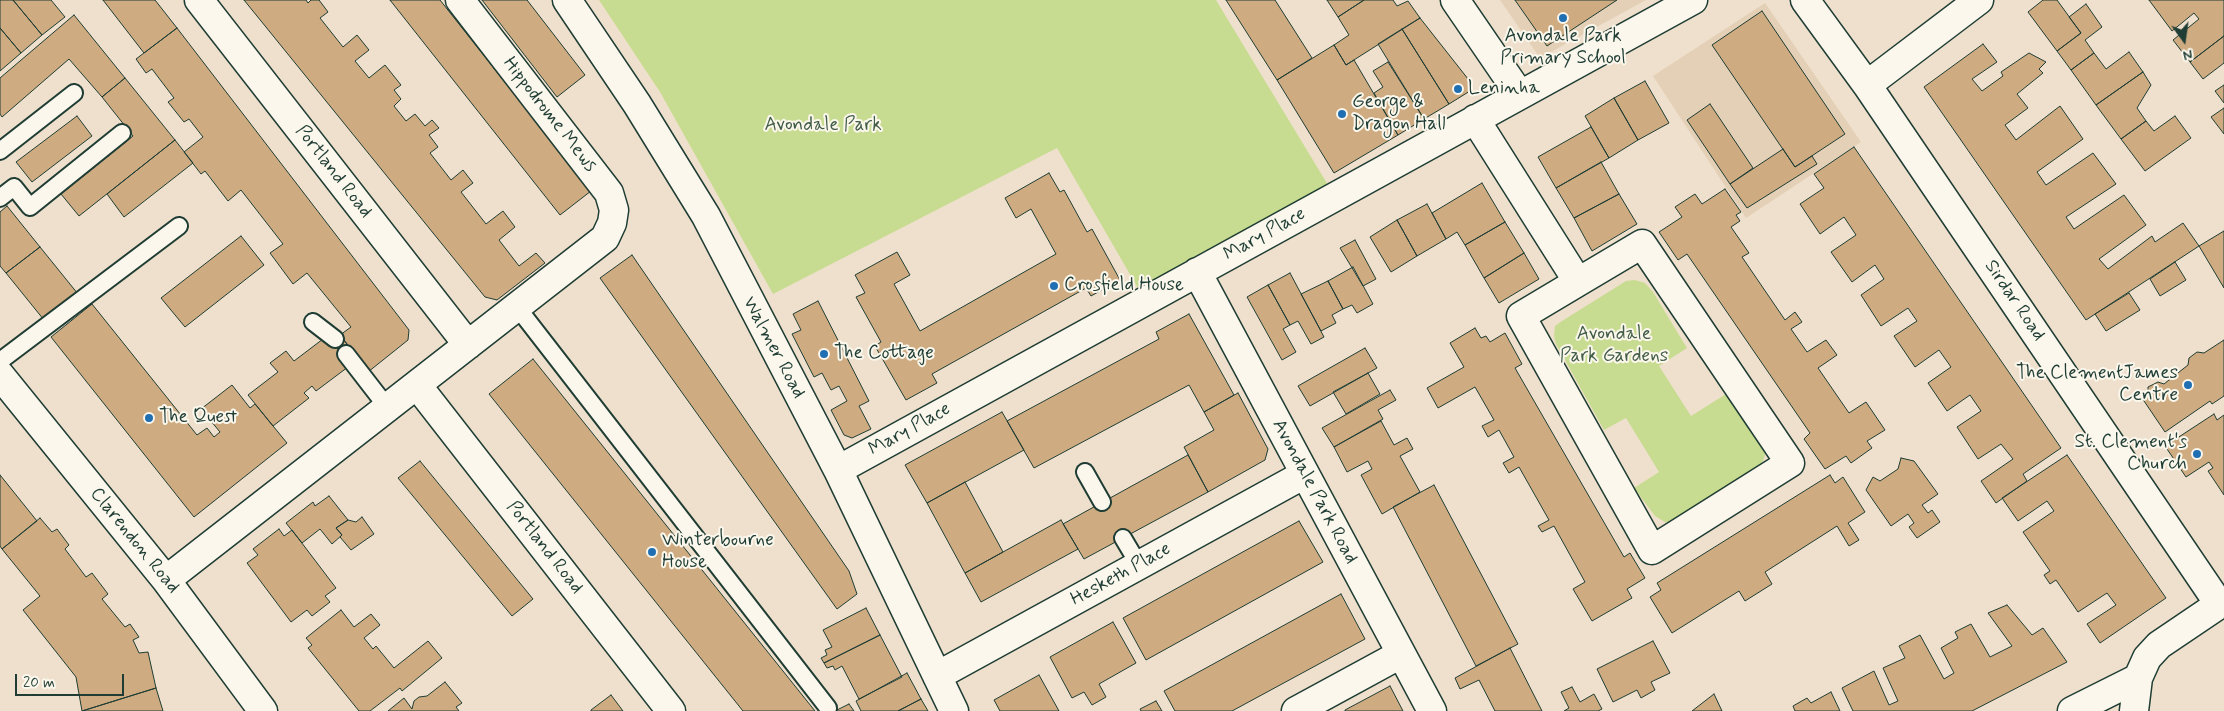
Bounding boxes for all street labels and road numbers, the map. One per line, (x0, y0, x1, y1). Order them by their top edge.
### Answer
street label: Hippodrome Mews (497, 53, 601, 177)
street label: Portland Road (290, 121, 376, 223)
street label: Mary Place (1220, 203, 1310, 267)
street label: Sirdar Road (1979, 256, 2049, 346)
street label: Walmer Road (737, 293, 809, 403)
street label: Mary Place (865, 398, 955, 462)
street label: Avondale Park Road (1266, 416, 1362, 568)
street label: Clarendon Road (84, 483, 184, 599)
street label: Portland Road (501, 497, 587, 599)
street label: Hesketh Place (1067, 538, 1175, 612)

